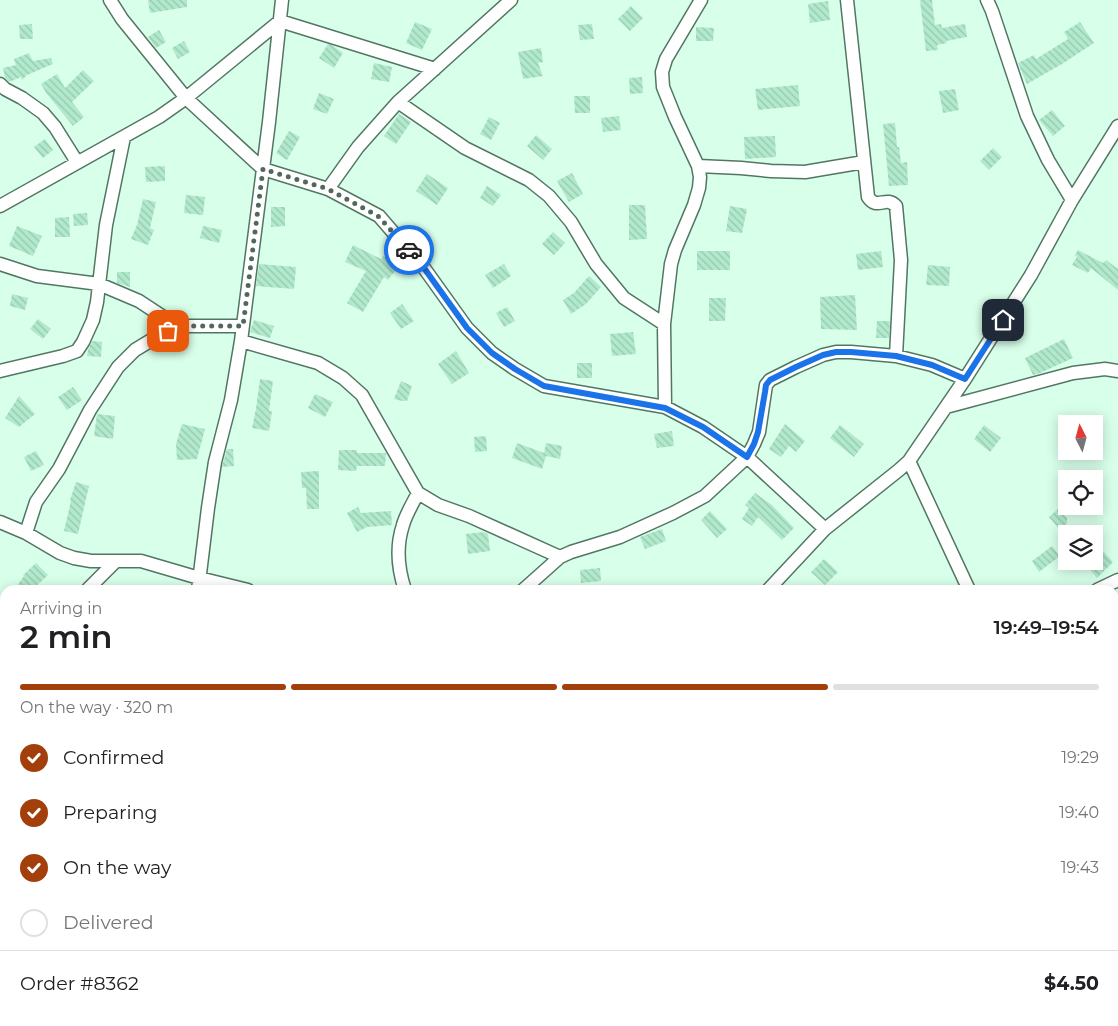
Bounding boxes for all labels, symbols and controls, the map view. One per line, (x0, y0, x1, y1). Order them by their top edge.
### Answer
courier (384, 225, 434, 275)
icon: car (395, 236, 423, 264)
pin (982, 299, 1024, 341)
icon: home (989, 306, 1017, 334)
pin (147, 310, 189, 352)
icon: bag (154, 317, 182, 345)
north arrow (1058, 415, 1102, 460)
map controls (1058, 415, 1103, 570)
button: locate (1058, 470, 1103, 515)
button: layers (1058, 525, 1103, 570)
text: Arriving in (20, 599, 102, 618)
text: 19:49–19:54 (993, 616, 1099, 639)
text: 2 min (20, 617, 112, 656)
text: On the way · 320 m (20, 698, 173, 717)
icon: check (20, 744, 48, 772)
text: Confirmed (63, 746, 164, 769)
text: 19:29 (1061, 748, 1099, 767)
icon: check (20, 799, 48, 827)
text: Preparing (63, 801, 158, 824)
text: 19:40 (1059, 803, 1099, 822)
icon: check (20, 854, 48, 882)
text: On the way (63, 856, 171, 879)
text: 19:43 (1061, 858, 1099, 877)
text: Delivered (63, 911, 154, 934)
text: Order #8362 (20, 972, 139, 995)
text: $4.50 (1044, 972, 1099, 995)

